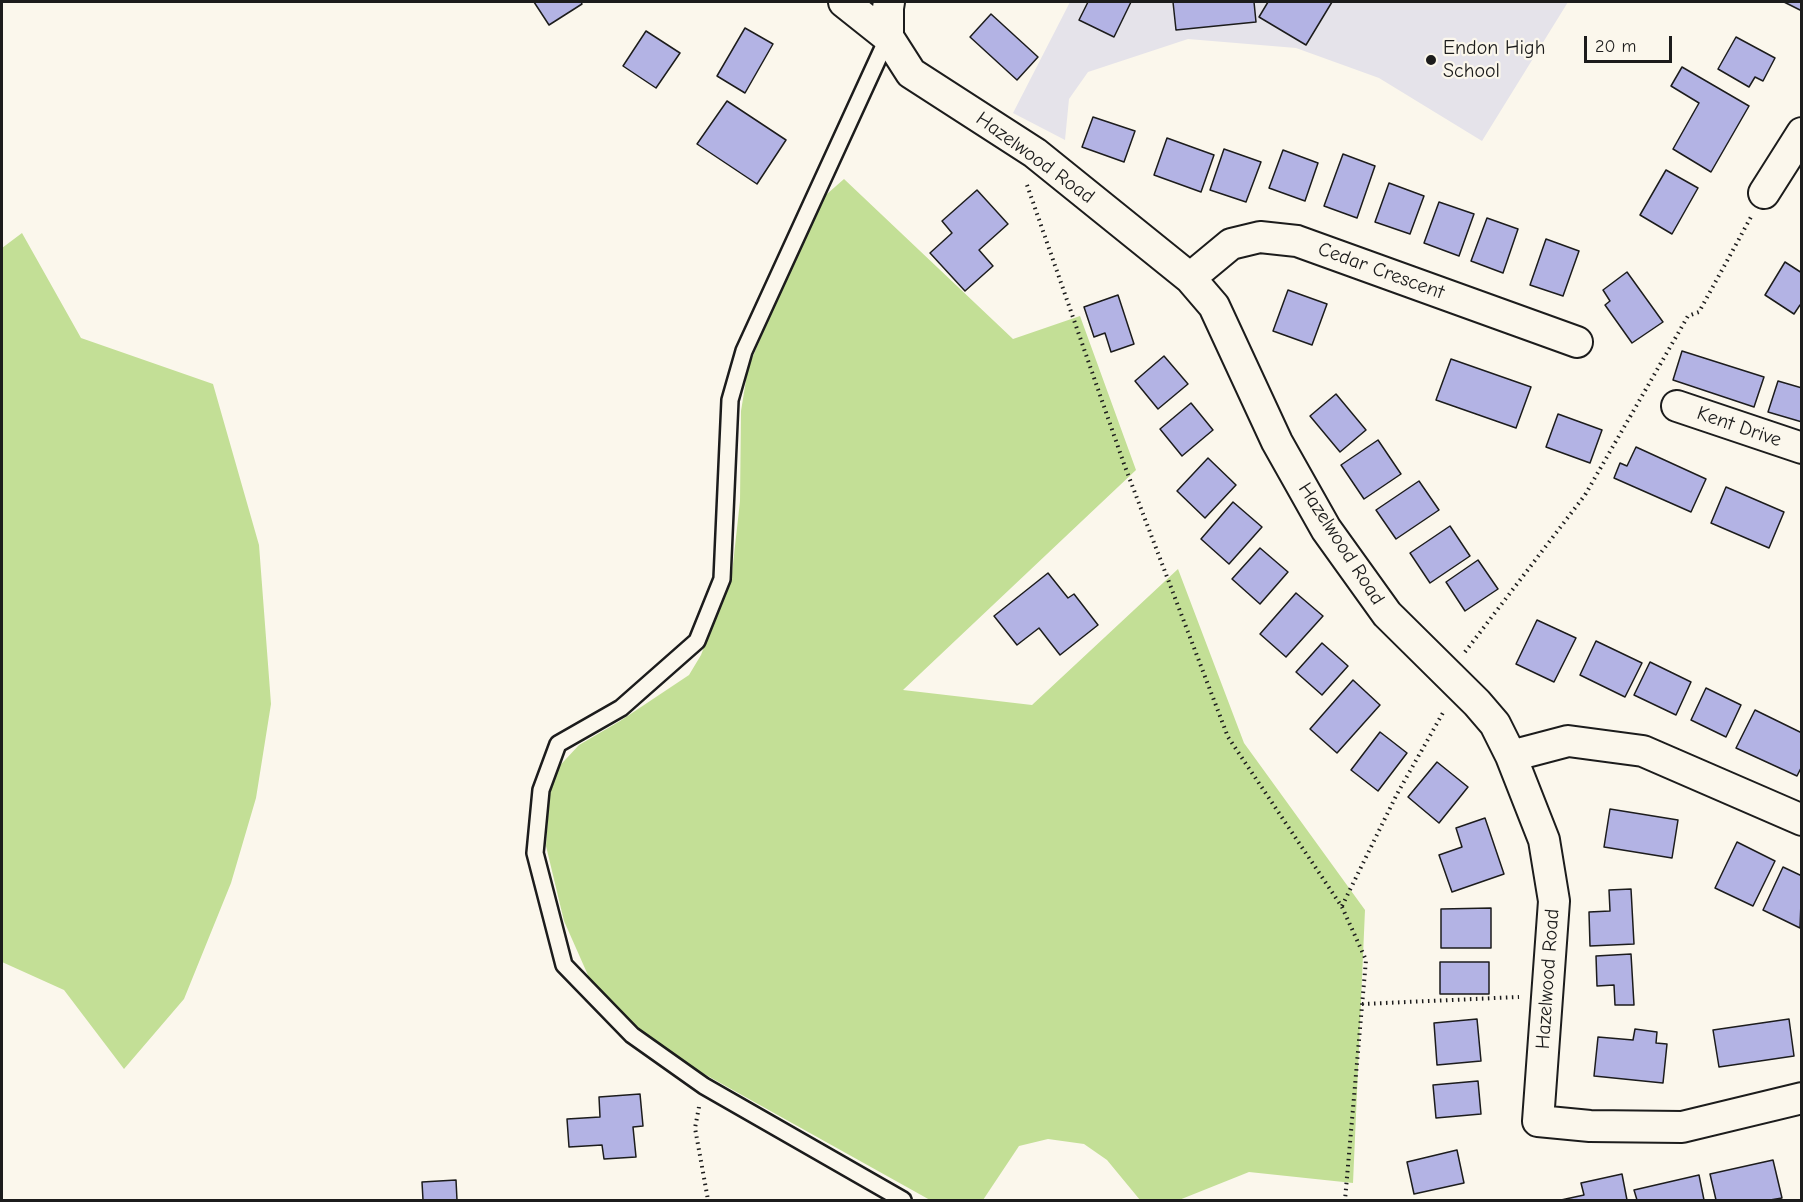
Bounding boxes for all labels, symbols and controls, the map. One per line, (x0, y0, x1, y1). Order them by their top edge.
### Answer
scale bar (1587, 24, 1676, 62)
place label: Endon High School (1443, 36, 1545, 83)
text: 20 m (1595, 36, 1636, 57)
marker: Endon High School (1424, 53, 1438, 67)
street label: Hazelwood Road (971, 107, 1099, 209)
street label: Cedar Crescent (1315, 237, 1447, 305)
street label: Kent Drive (1694, 401, 1784, 453)
street label: Hazelwood Road (1293, 478, 1389, 610)
street label: Hazelwood Road (1531, 908, 1565, 1050)

